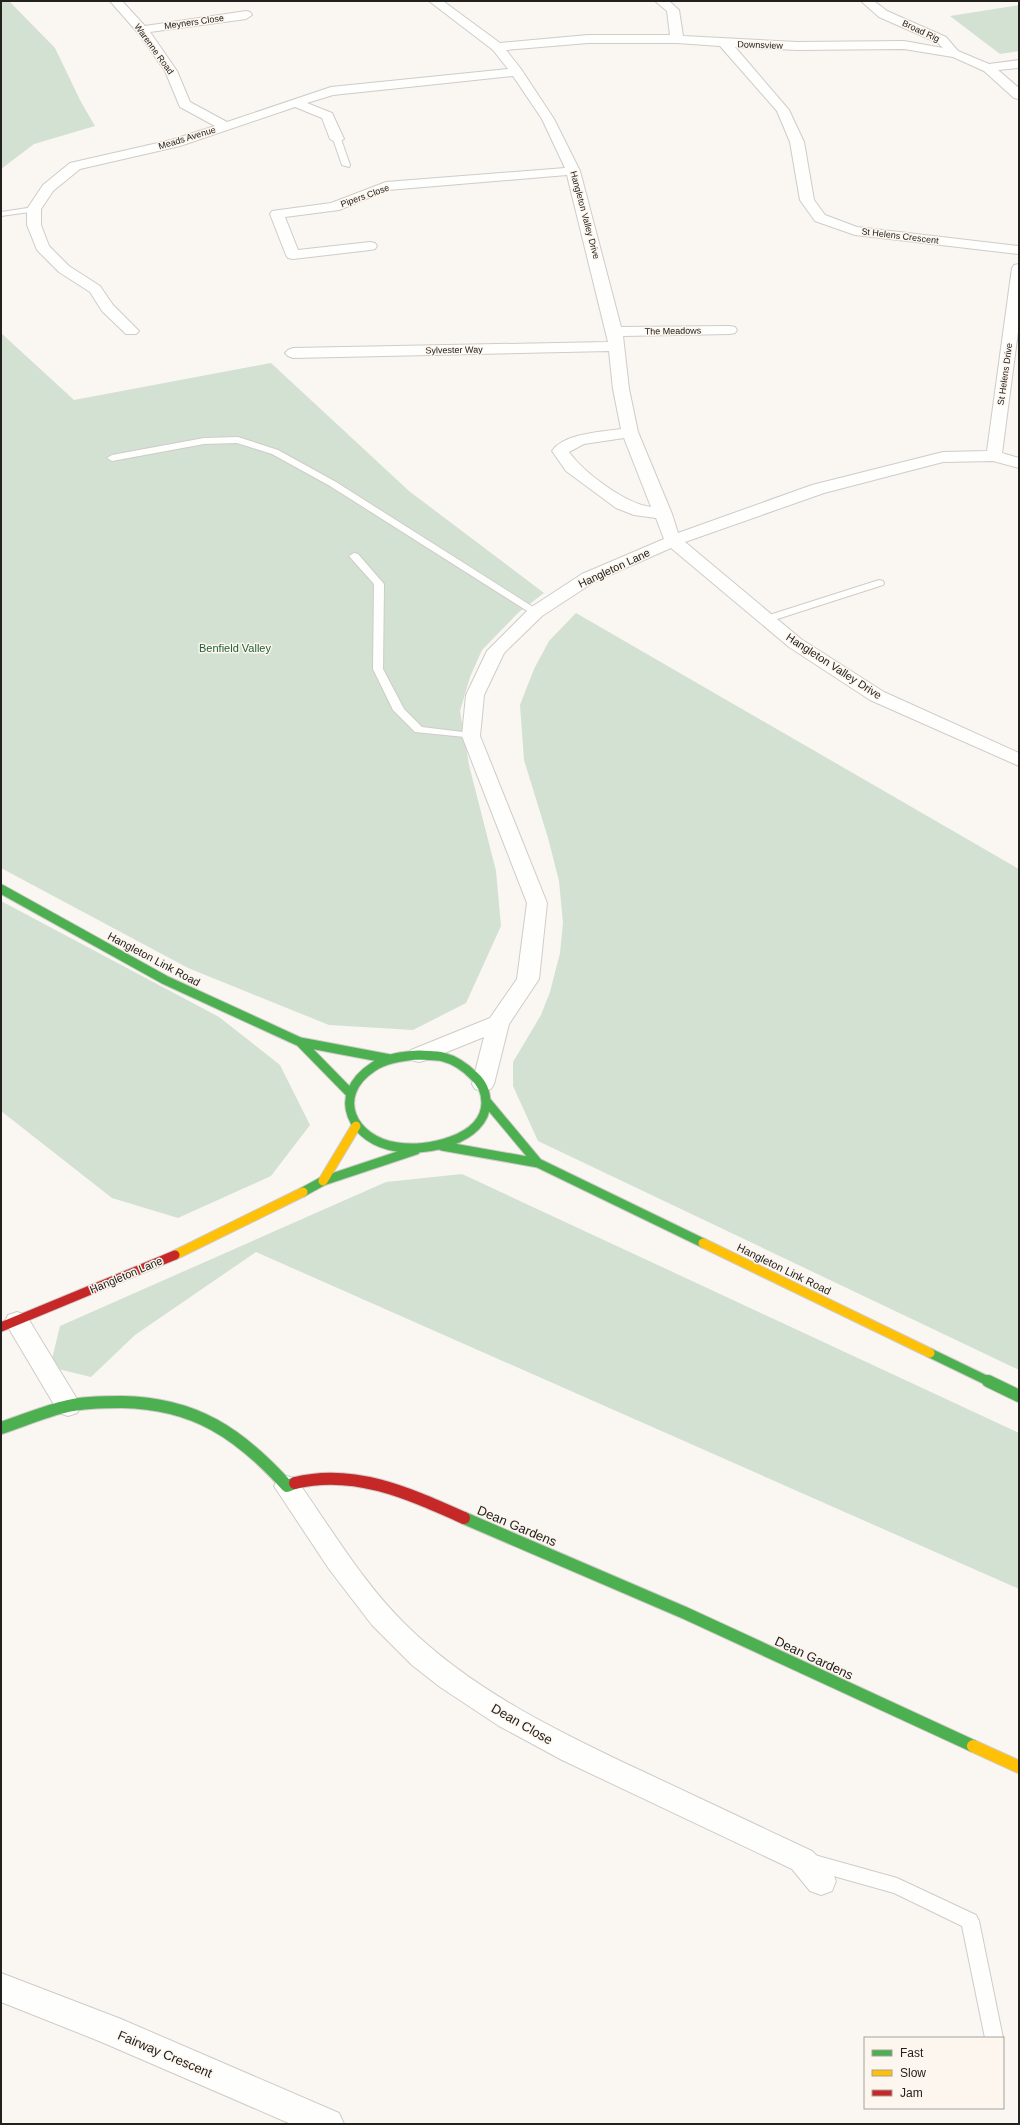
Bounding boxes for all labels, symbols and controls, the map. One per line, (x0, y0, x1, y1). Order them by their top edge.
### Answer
street label: Meyners Close (164, 13, 224, 31)
street label: Broad Rig (901, 18, 941, 44)
street label: Warenne Road (132, 22, 176, 76)
street label: Downsview (737, 39, 783, 51)
street label: Meads Avenue (157, 125, 217, 151)
street label: Hangleton Valley Drive (568, 170, 602, 260)
street label: Pipers Close (339, 183, 391, 209)
street label: St Helens Crescent (861, 226, 940, 246)
street label: The Meadows (645, 325, 702, 336)
street label: St Helens Drive (996, 342, 1014, 406)
street label: Sylvester Way (425, 344, 483, 355)
street label: Hangleton Lane (576, 546, 652, 590)
street label: Hangleton Valley Drive (784, 631, 884, 701)
park label: Benfield Valley (199, 642, 271, 654)
street label: Hangleton Link Road (106, 930, 202, 988)
street label: Hangleton Link Road (735, 1241, 833, 1297)
street label: Hangleton Lane (88, 1254, 164, 1296)
street label: Dean Gardens (475, 1503, 559, 1550)
street label: Dean Gardens (773, 1633, 856, 1683)
street label: Dean Close (489, 1701, 555, 1747)
street label: Fairway Crescent (116, 2027, 215, 2081)
legend (864, 2037, 1004, 2109)
text: Fast (900, 2046, 924, 2060)
text: Slow (900, 2066, 926, 2080)
text: Jam (900, 2086, 923, 2100)

